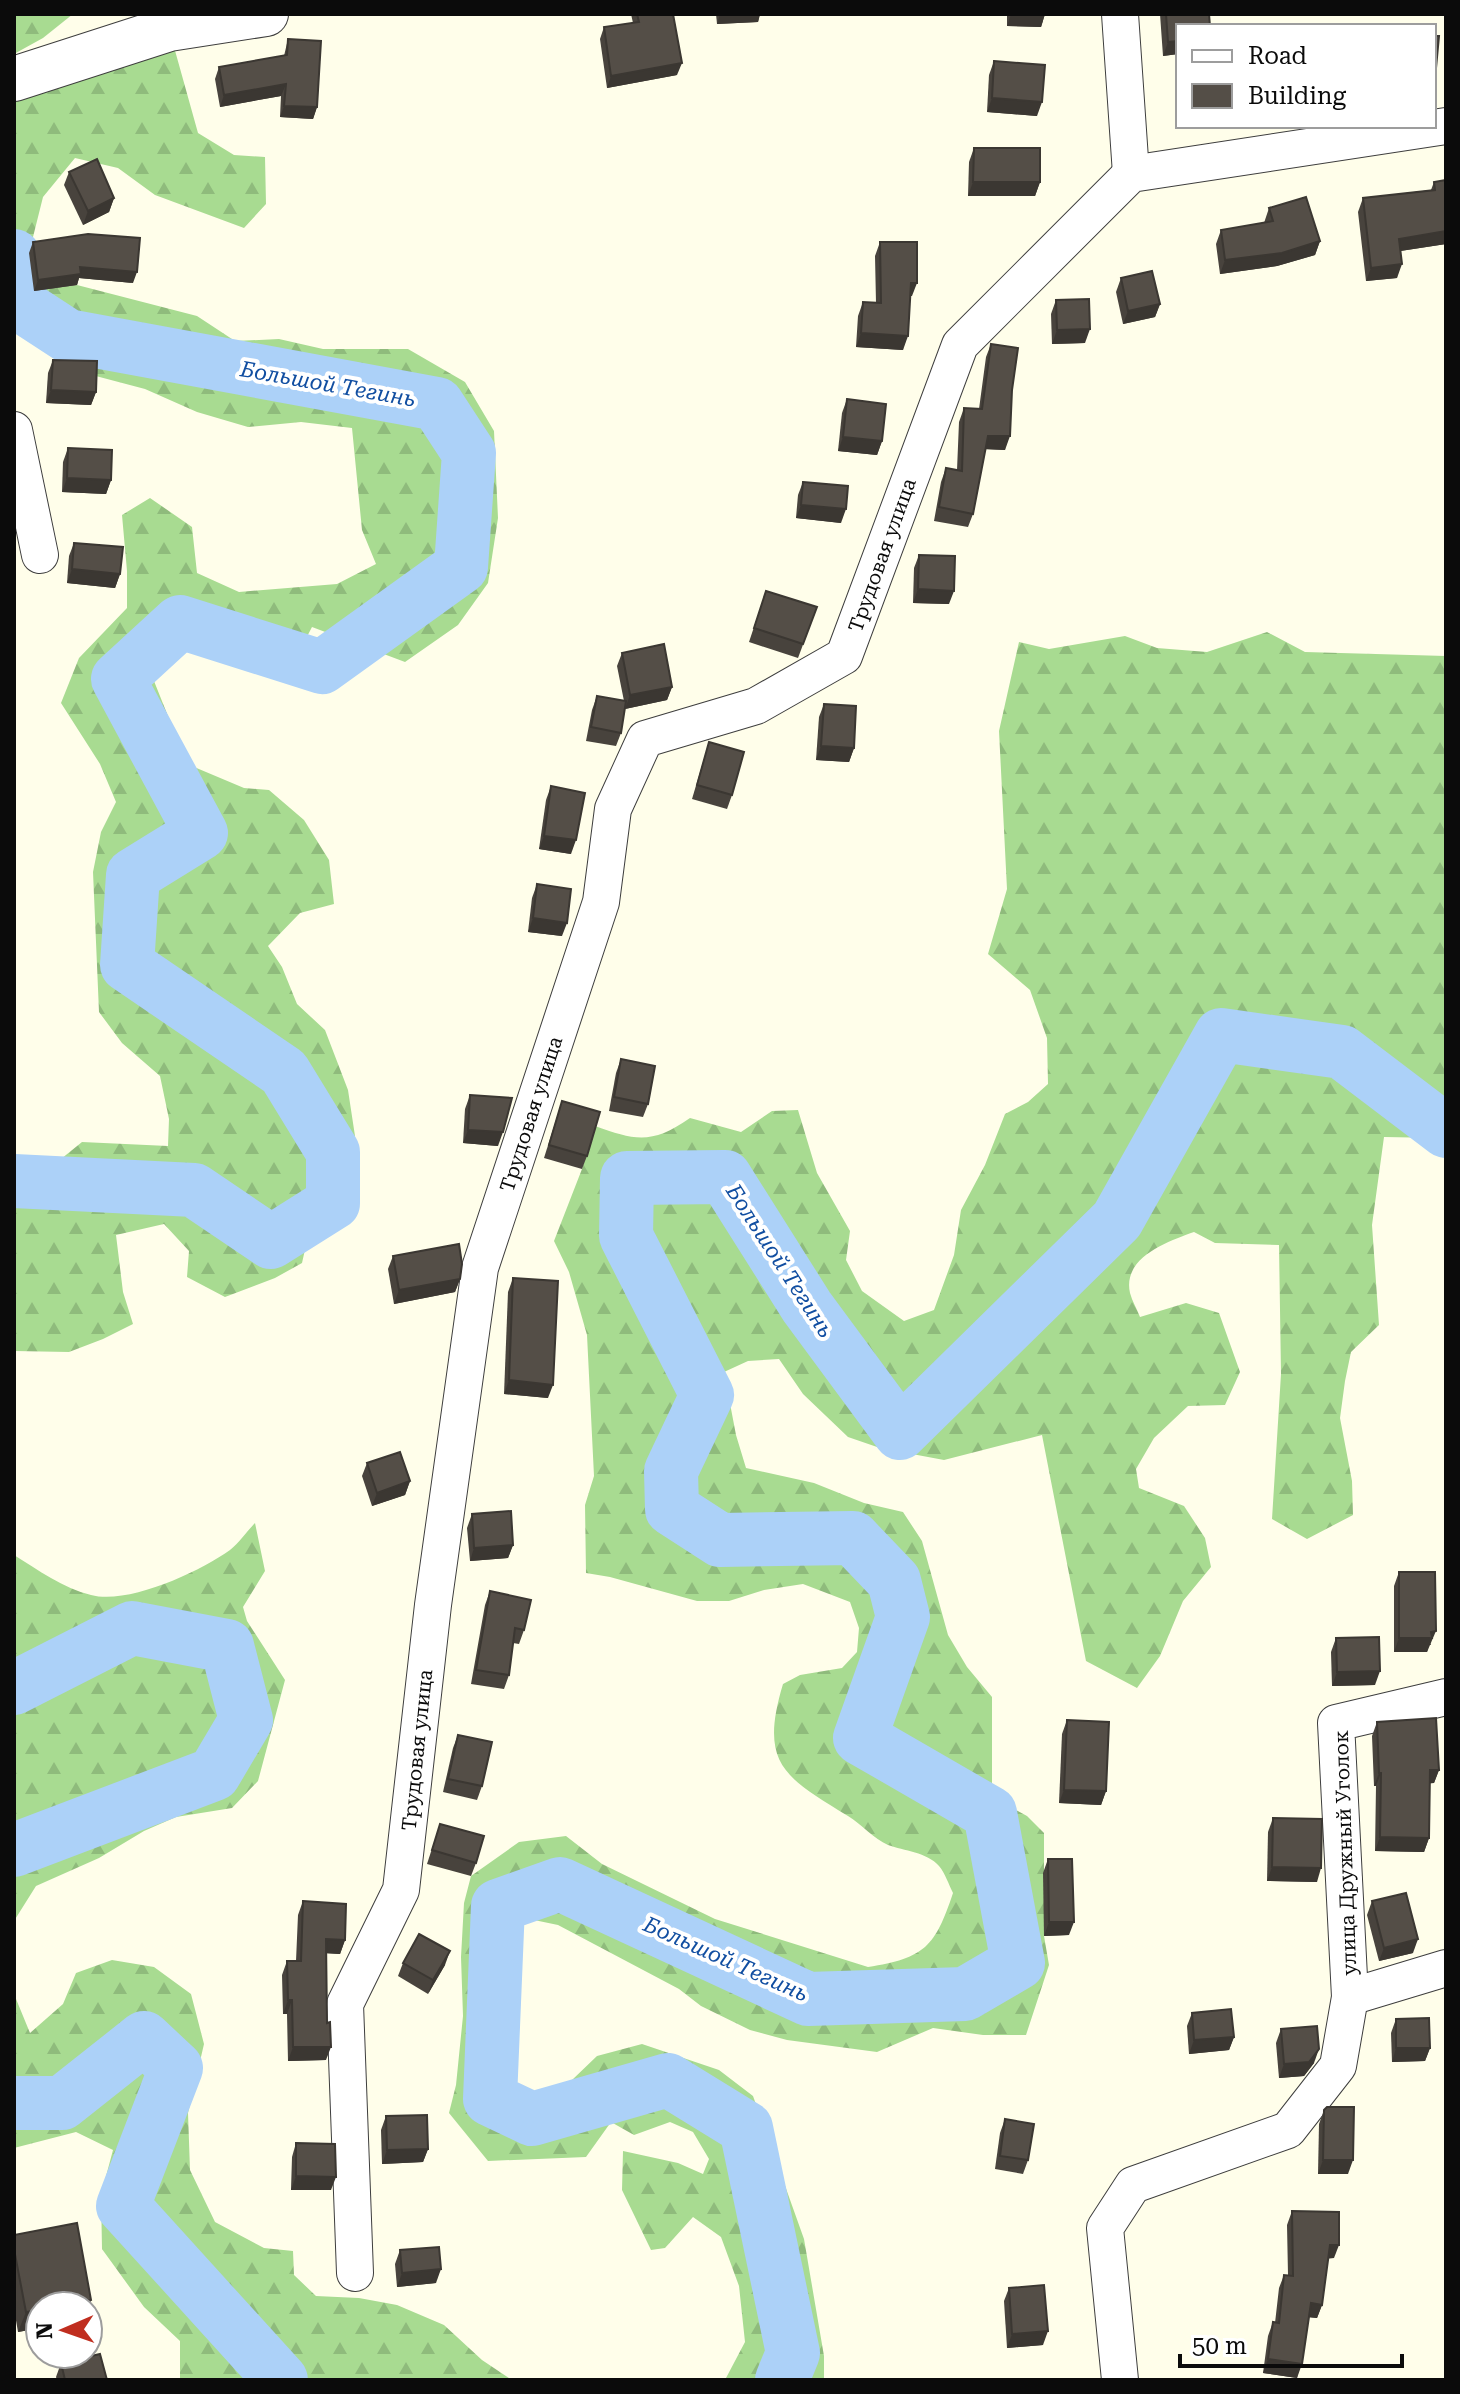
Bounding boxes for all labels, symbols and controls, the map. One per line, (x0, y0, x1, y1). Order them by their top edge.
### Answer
legend (1176, 24, 1436, 128)
text: Road (1248, 42, 1307, 70)
text: Building (1248, 82, 1346, 110)
water label: Большой Тегинь (237, 356, 418, 412)
street label: Трудовая улица (843, 475, 921, 635)
street label: Трудовая улица (495, 1033, 567, 1195)
water label: Большой Тегинь (721, 1179, 839, 1342)
street label: Трудовая улица (397, 1668, 437, 1832)
street label: улица Дружный Уголок (1329, 1730, 1361, 1976)
water label: Большой Тегинь (639, 1911, 812, 2007)
north arrow (24, 2290, 104, 2370)
scale bar (1180, 2318, 1402, 2368)
text: N (32, 2322, 57, 2340)
text: 50 m (1192, 2332, 1247, 2360)

